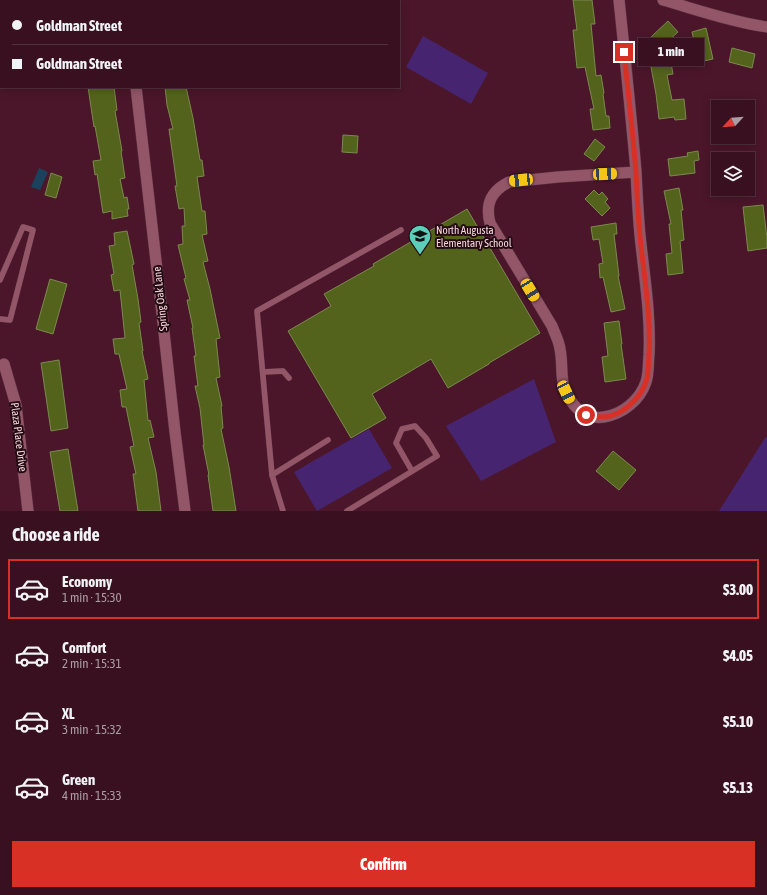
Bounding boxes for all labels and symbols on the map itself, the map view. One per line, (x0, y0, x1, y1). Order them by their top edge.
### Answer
callout: 1 min (638, 38, 704, 66)
route end (615, 43, 633, 61)
north arrow (711, 100, 755, 144)
car (593, 167, 617, 181)
car (508, 173, 534, 187)
school or university icon: North Augusta Elementary School (407, 223, 433, 256)
place label: North Augusta Elementary School (436, 224, 512, 249)
street label: Spring Oak Lane (151, 266, 169, 332)
car (519, 277, 541, 303)
car (555, 379, 577, 405)
street label: Plaza Place Drive (9, 402, 29, 472)
route start (577, 406, 595, 424)

